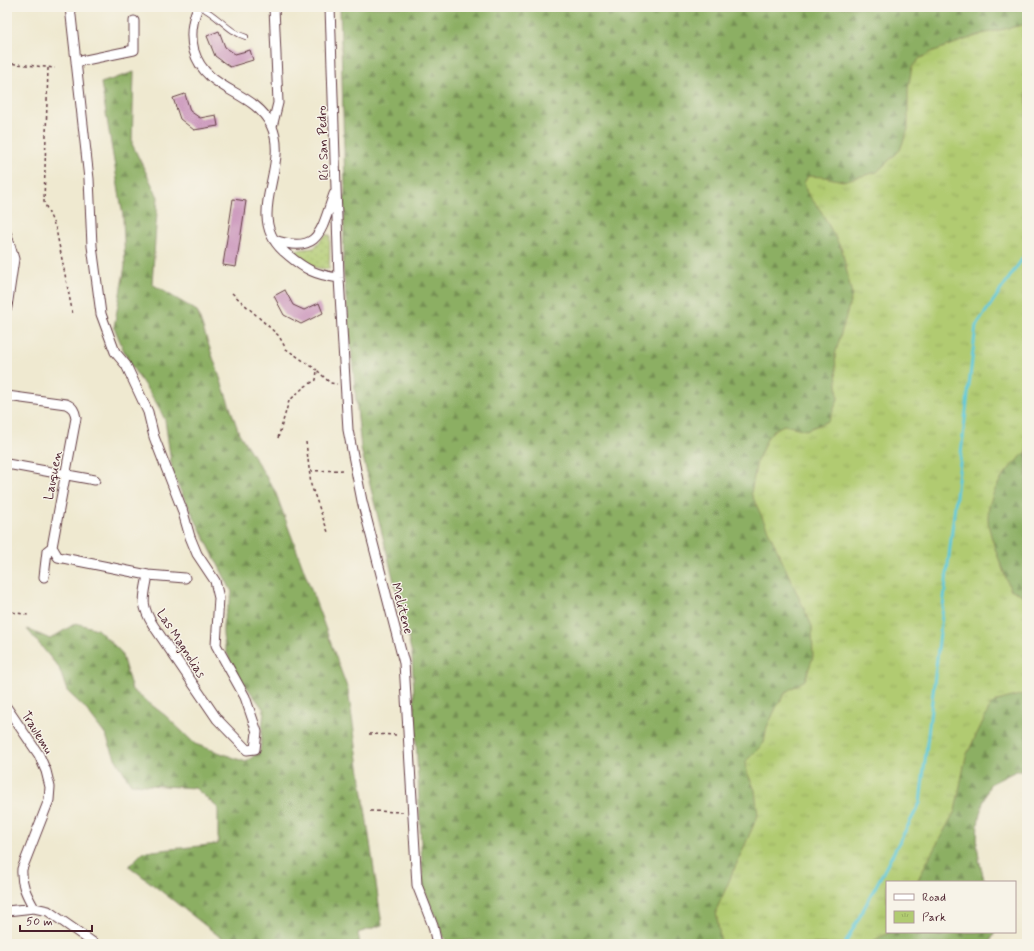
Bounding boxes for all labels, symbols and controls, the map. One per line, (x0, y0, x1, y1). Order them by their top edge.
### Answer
street label: Río San Pedro (314, 105, 333, 181)
street label: Lauquen (40, 449, 67, 501)
street label: Melitene (387, 581, 417, 636)
street label: Las Magnolias (152, 606, 209, 682)
street label: Traulemu (17, 708, 57, 757)
legend (886, 881, 1016, 933)
text: Road (922, 890, 946, 906)
scale bar (20, 907, 92, 933)
text: Park (922, 910, 946, 926)
text: 50 m (26, 914, 53, 930)

